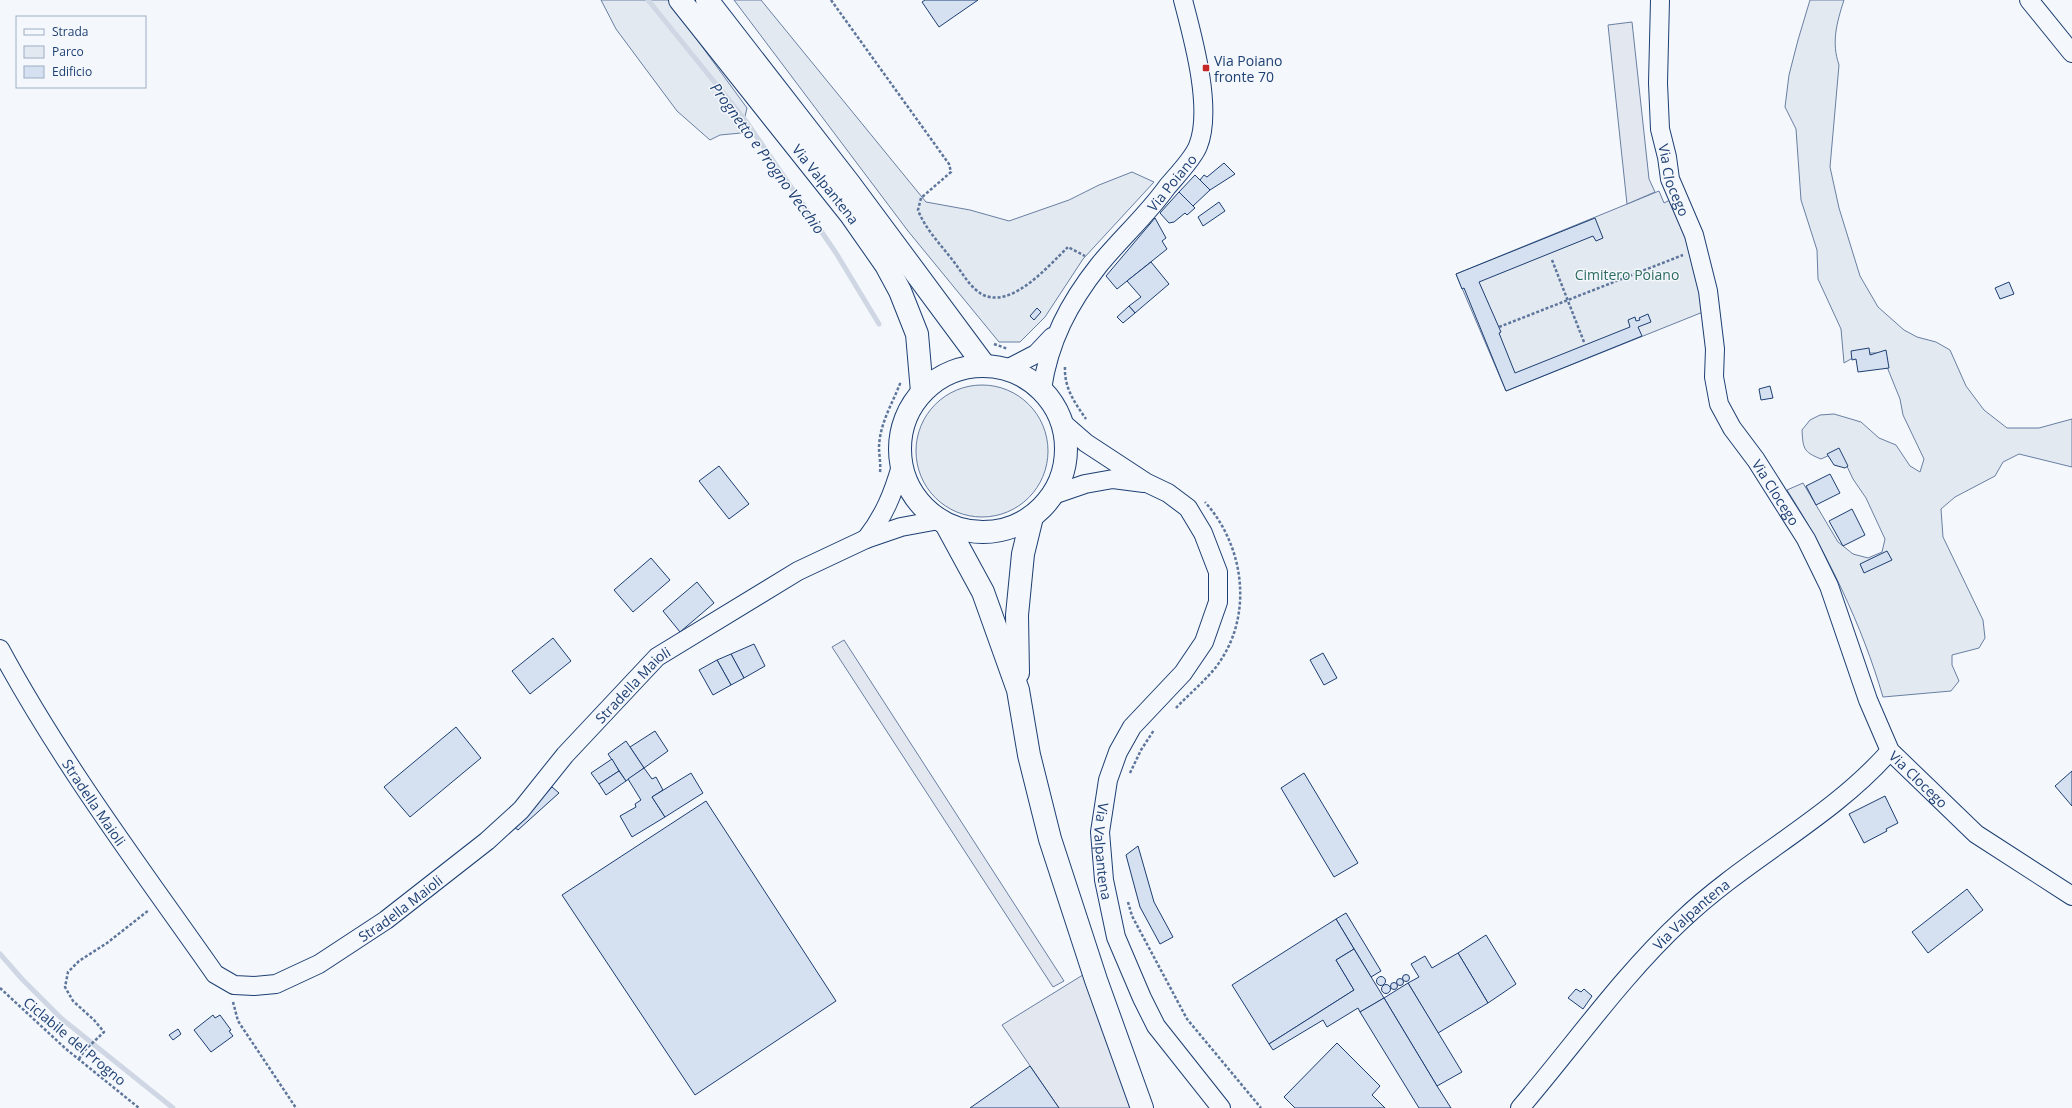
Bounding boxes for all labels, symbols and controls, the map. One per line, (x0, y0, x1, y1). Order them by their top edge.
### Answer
legend (16, 16, 146, 88)
text: Strada (52, 23, 88, 40)
text: Parco (52, 43, 84, 60)
place label: Via Poiano fronte 70 (1214, 51, 1282, 86)
text: Edificio (52, 63, 92, 80)
marker: Via Poiano fronte 70 (1201, 63, 1211, 73)
water label: Prognetto e Progno Vecchio (706, 78, 830, 238)
street label: Via Valpantena (789, 140, 864, 228)
street label: Via Clocego (1655, 142, 1694, 219)
street label: Via Poiano (1142, 150, 1201, 215)
park label: Cimitero Poiano (1575, 265, 1679, 284)
street label: Via Clocego (1748, 455, 1804, 529)
street label: Stradella Maioli (591, 642, 674, 727)
street label: Via Clocego (1885, 746, 1952, 812)
street label: Stradella Maioli (59, 755, 131, 849)
street label: Via Valpantena (1090, 802, 1117, 901)
street label: Stradella Maioli (354, 870, 446, 945)
street label: Via Valpantena (1648, 874, 1733, 953)
street label: Ciclabile del Progno (20, 992, 130, 1090)

